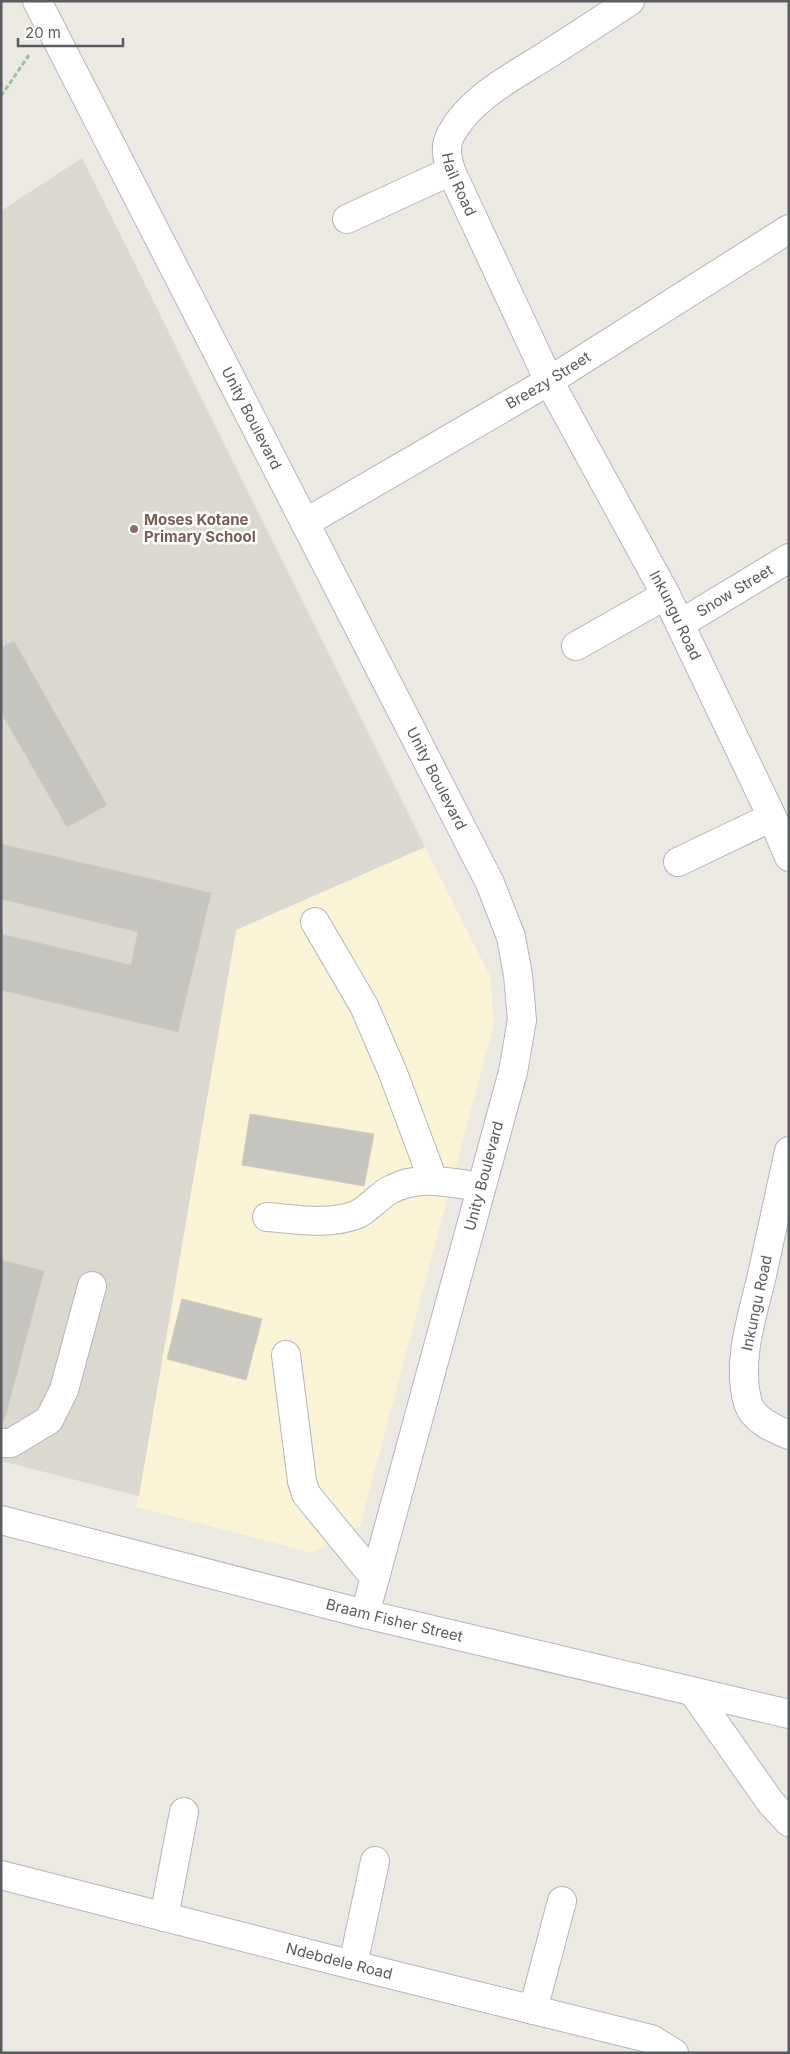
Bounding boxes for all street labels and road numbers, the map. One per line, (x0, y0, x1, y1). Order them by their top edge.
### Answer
street label: Hail Road (438, 151, 481, 219)
street label: Breezy Street (502, 347, 594, 413)
street label: Unity Boulevard (218, 363, 286, 472)
street label: Snow Street (693, 560, 776, 621)
street label: Inkungu Road (645, 567, 706, 663)
street label: Unity Boulevard (403, 724, 471, 833)
street label: Unity Boulevard (460, 1119, 507, 1233)
street label: Inkungu Road (737, 1253, 776, 1352)
street label: Braam Fisher Street (324, 1594, 465, 1646)
street label: Ndebdele Road (284, 1938, 394, 1983)

